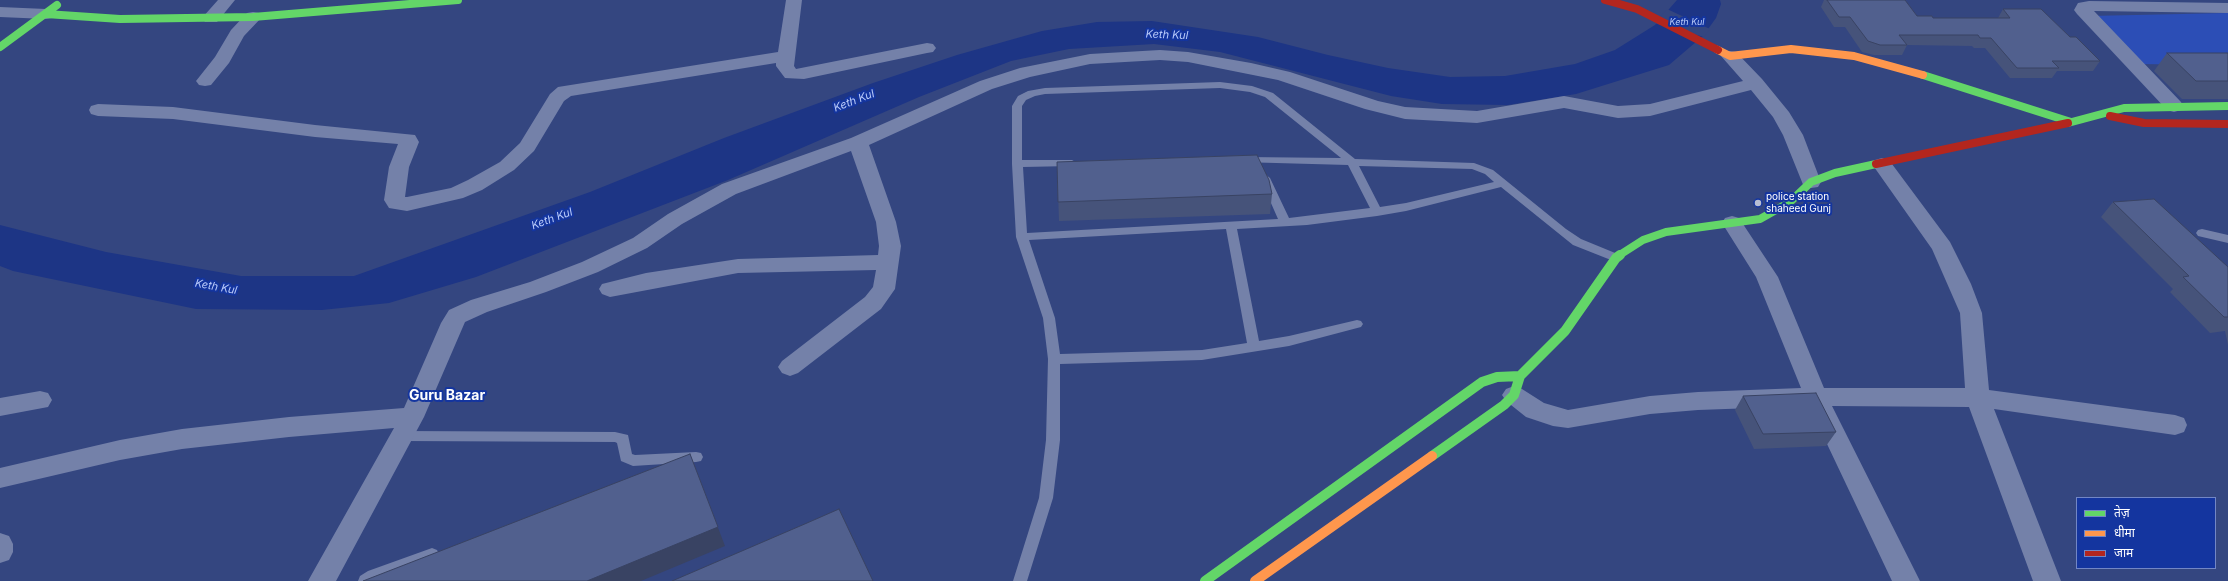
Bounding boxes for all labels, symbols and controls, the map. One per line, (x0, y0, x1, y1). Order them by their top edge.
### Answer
water label: Keth Kul (1670, 17, 1704, 27)
water label: Keth Kul (1145, 28, 1189, 42)
water label: Keth Kul (832, 87, 876, 115)
place label: police station shaheed Gunj (1766, 191, 1831, 214)
marker: police station shaheed Gunj (1753, 198, 1763, 208)
water label: Keth Kul (530, 205, 574, 233)
water label: Keth Kul (194, 277, 238, 297)
district label: Guru Bazar (409, 388, 485, 404)
legend (2076, 497, 2216, 569)
text: तेज़ (2114, 505, 2130, 520)
text: धीमा (2114, 525, 2135, 540)
text: जाम (2114, 545, 2133, 560)

